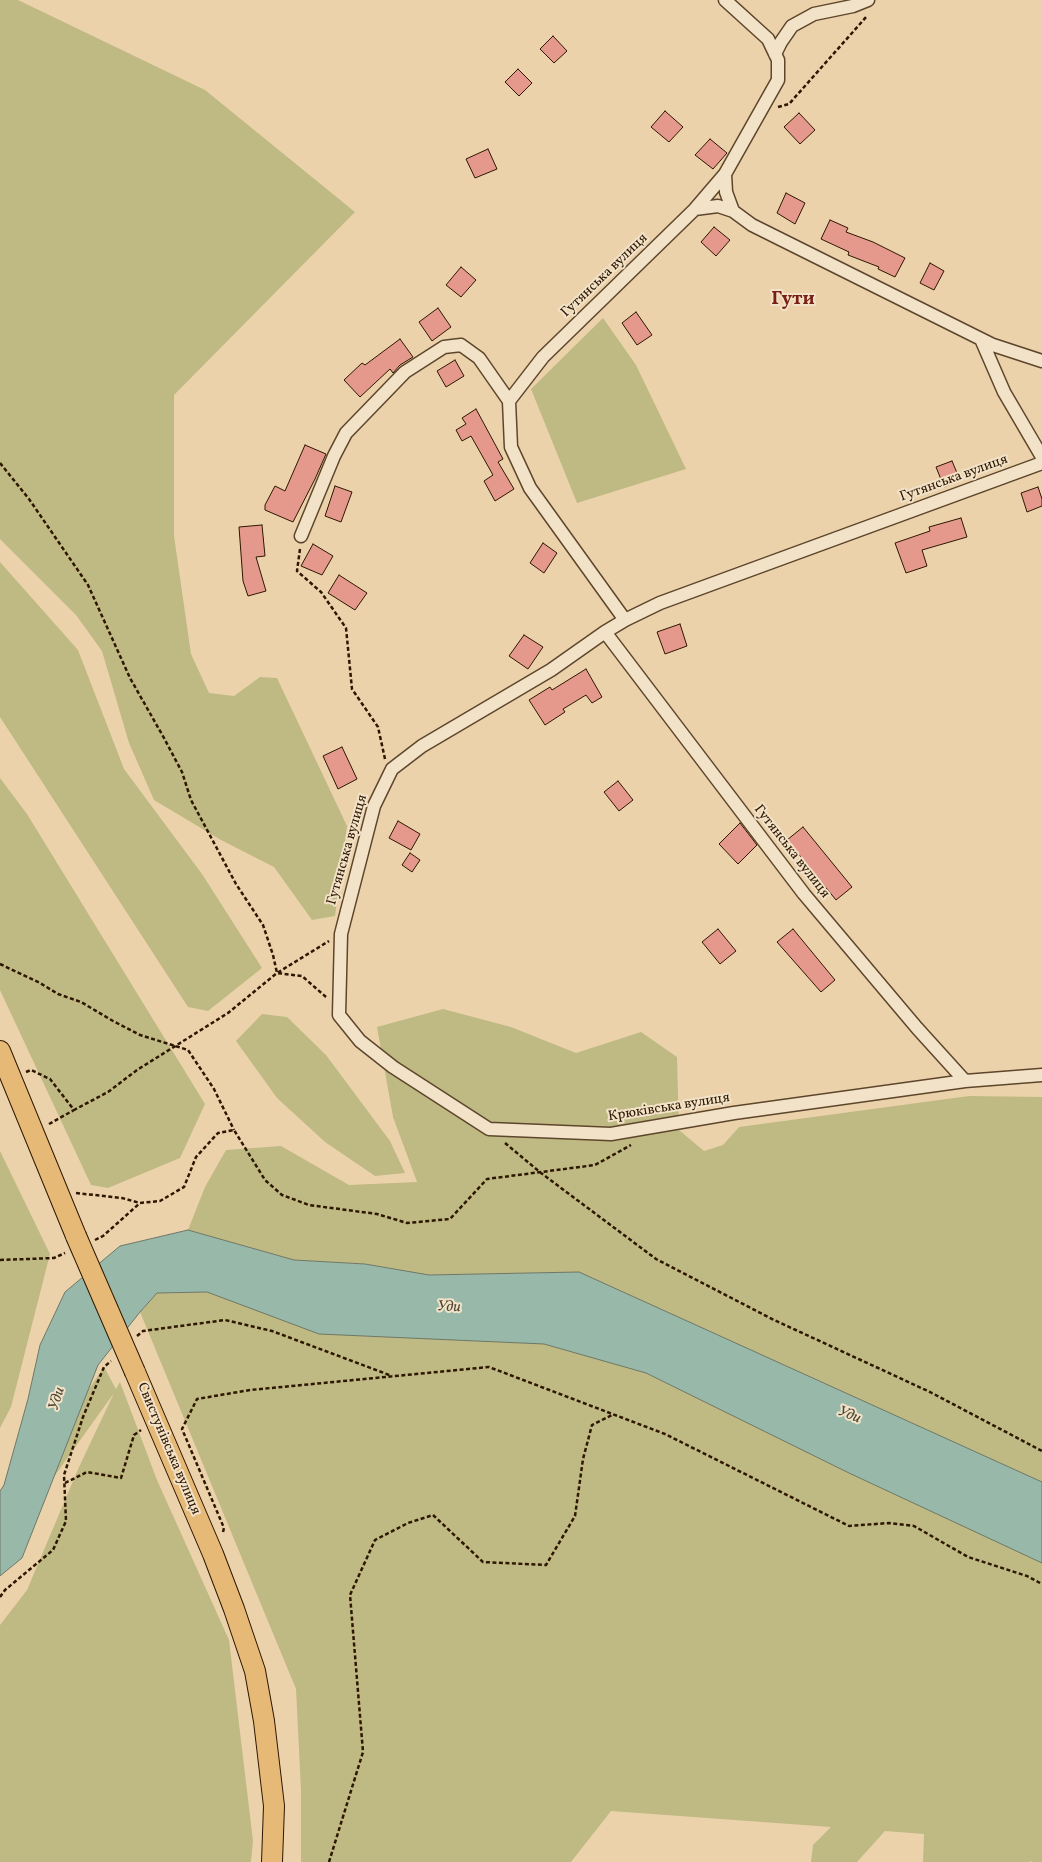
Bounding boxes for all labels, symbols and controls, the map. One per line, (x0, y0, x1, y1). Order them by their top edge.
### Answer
street label: Гутянська вулиця (558, 230, 652, 322)
district label: Гути (771, 290, 815, 312)
street label: Гутянська вулиця (898, 452, 1010, 506)
street label: Гутянська вулиця (324, 793, 372, 907)
street label: Гутянська вулиця (749, 802, 833, 902)
street label: Крюківська вулиця (607, 1090, 731, 1126)
water label: Уди (437, 1299, 461, 1317)
street label: Свистунівська вулиця (133, 1381, 203, 1517)
water label: Уди (46, 1385, 70, 1413)
water label: Уди (835, 1403, 863, 1429)

